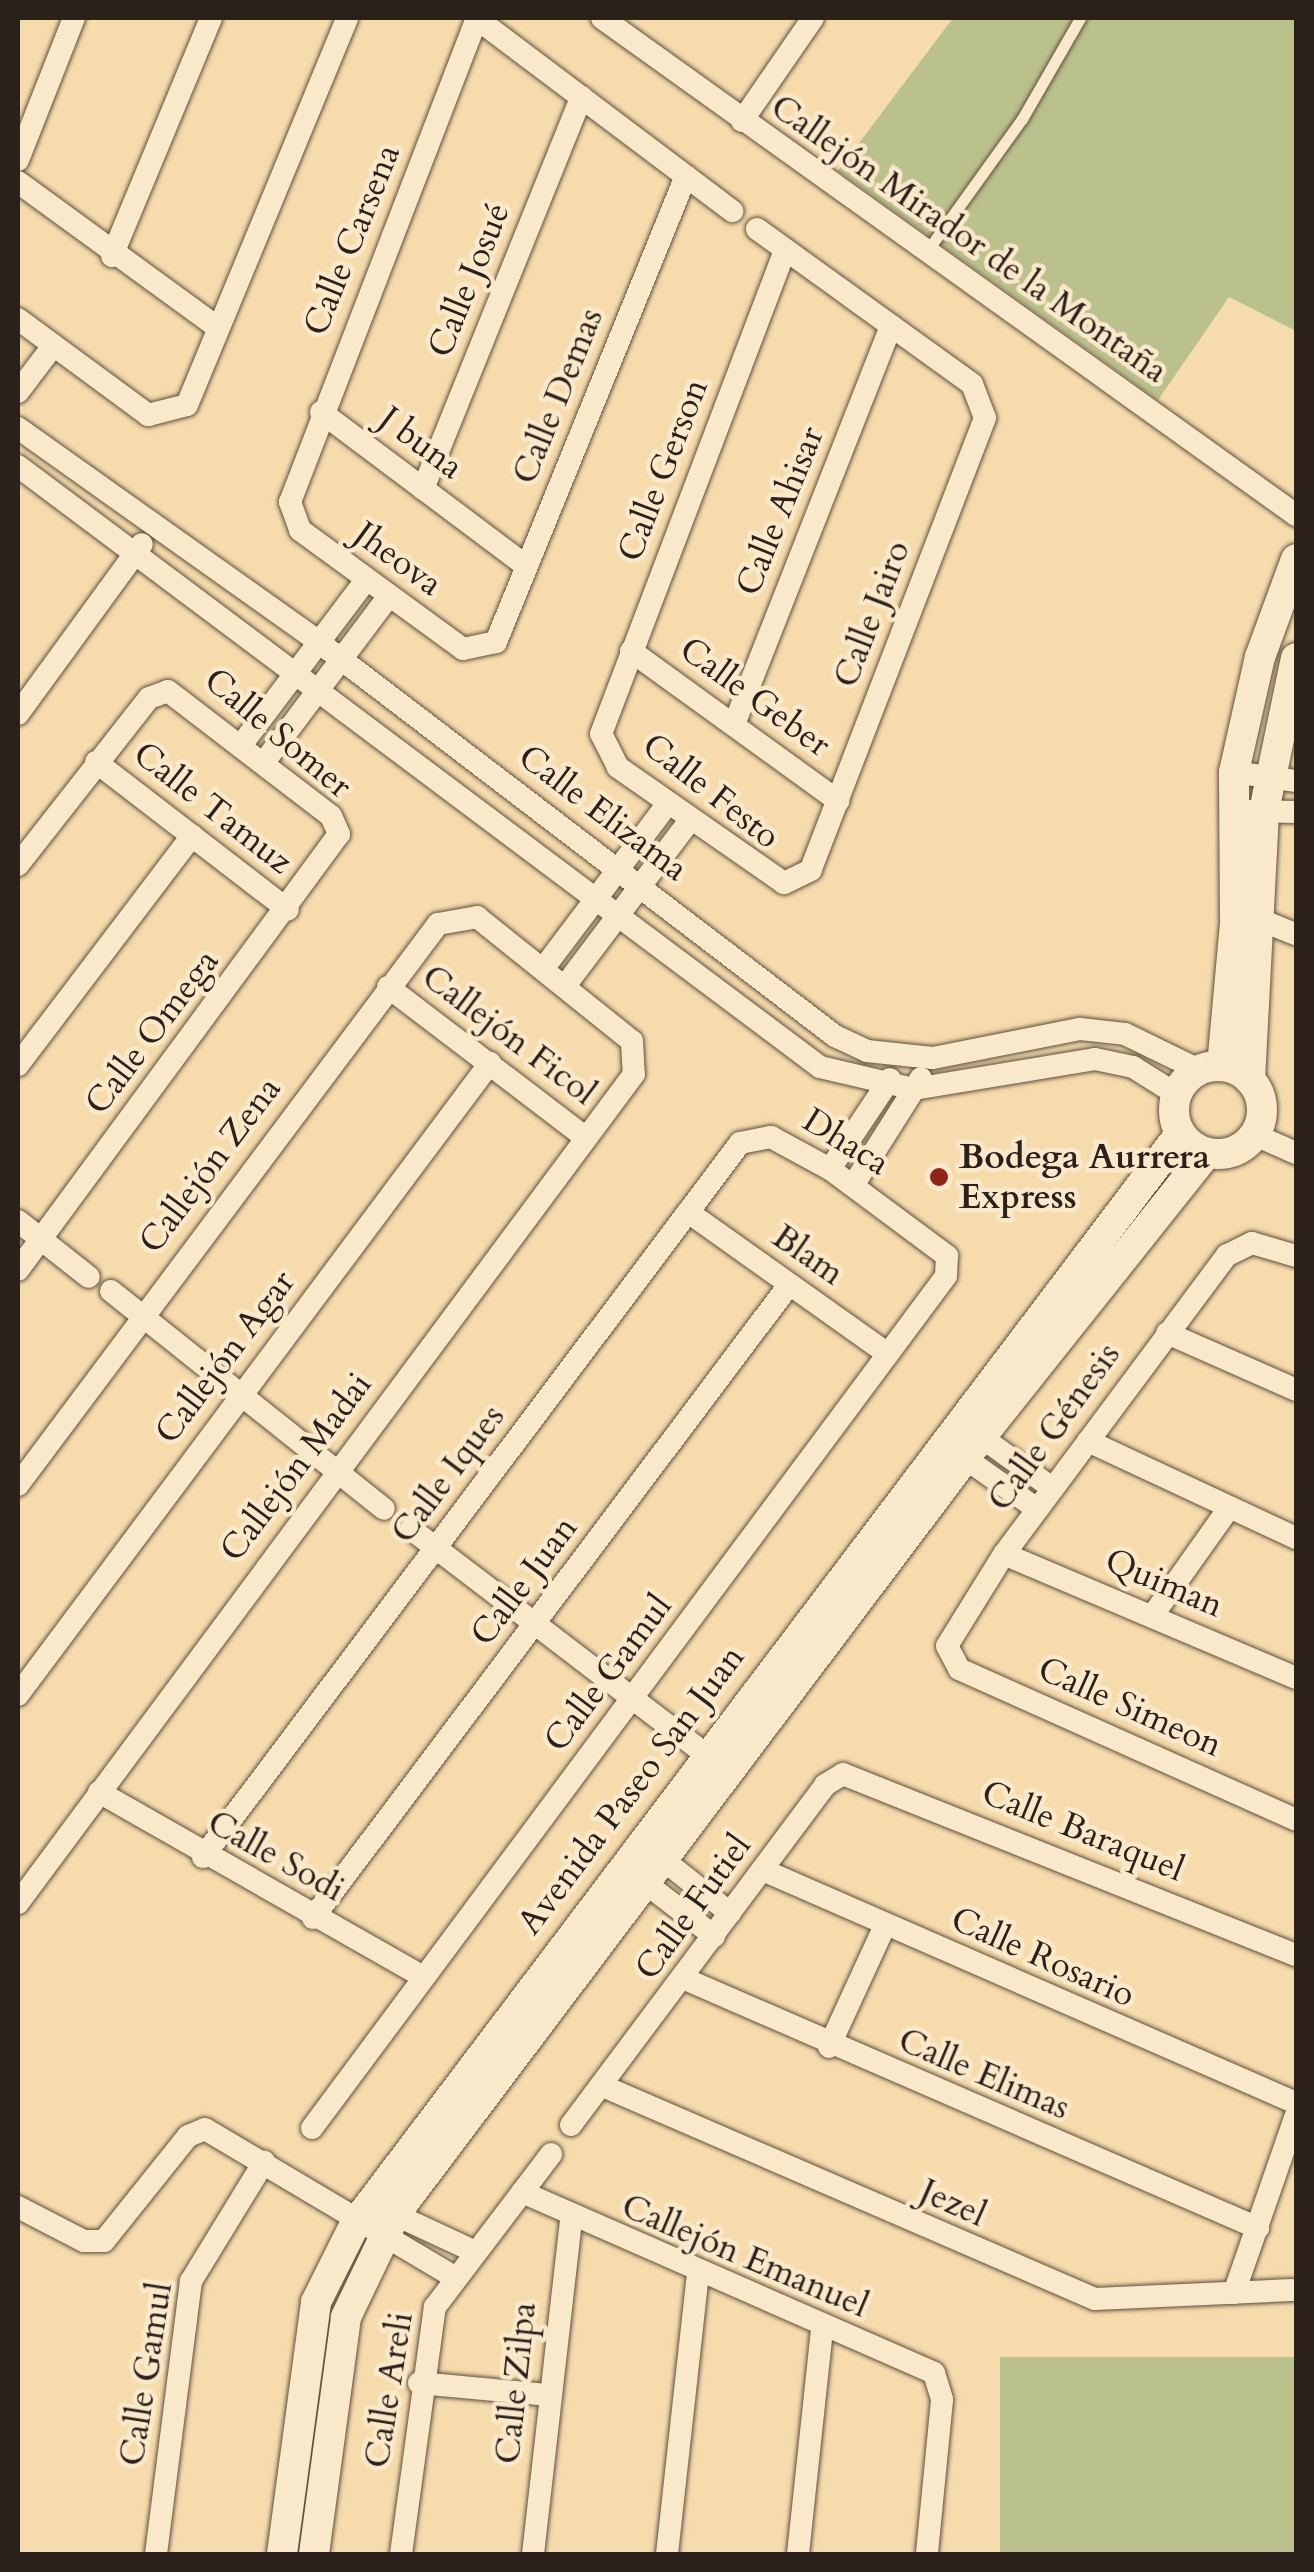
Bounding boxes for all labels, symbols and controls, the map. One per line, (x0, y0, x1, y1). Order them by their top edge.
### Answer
street label: Callejón Mirador de la Montaña (763, 86, 1175, 392)
street label: Calle Carsena (295, 138, 409, 342)
street label: Calle Josué (419, 197, 519, 363)
street label: Calle Demas (504, 302, 612, 490)
street label: Calle Gerson (609, 373, 717, 567)
street label: J buna (371, 398, 471, 488)
street label: Calle Ahisar (727, 420, 833, 602)
street label: Jheova (346, 513, 450, 605)
street label: Calle Jairo (825, 535, 919, 693)
street label: Calle Geber (671, 628, 839, 766)
street label: Calle Somer (196, 659, 360, 807)
street label: Calle Festo (634, 724, 788, 858)
street label: Calle Tamuz (125, 733, 301, 883)
street label: Calle Elizama (510, 736, 696, 890)
street label: Calle Omega (76, 941, 228, 1123)
street label: Callejón Ficol (414, 956, 604, 1114)
street label: Callejón Zena (130, 1069, 290, 1261)
street label: Dhaca (795, 1099, 897, 1185)
place label: Bodega Aurrera Express (959, 1136, 1210, 1218)
marker: Bodega Aurrera Express (928, 1166, 950, 1188)
street label: Blam (764, 1216, 852, 1294)
street label: Callejón Agar (146, 1262, 304, 1452)
street label: Calle Génesis (979, 1335, 1129, 1519)
street label: Callejón Madai (211, 1364, 381, 1570)
street label: Calle Iques (382, 1396, 514, 1552)
street label: Calle Juan (462, 1508, 586, 1654)
street label: Quiman (1099, 1539, 1229, 1627)
street label: Calle Gamul (535, 1586, 681, 1760)
street label: Avenida Paseo San Juan (509, 1637, 753, 1943)
street label: Calle Simeon (1032, 1648, 1228, 1766)
street label: Calle Baraquel (976, 1771, 1190, 1891)
street label: Calle Sodi (200, 1801, 352, 1911)
street label: Calle Futiel (626, 1826, 760, 1988)
street label: Calle Rosario (945, 1898, 1141, 2016)
street label: Calle Elimas (892, 2019, 1076, 2129)
street label: Jezel (913, 2170, 993, 2236)
street label: Callejón Emanuel (615, 2185, 875, 2327)
street label: Calle Gamul (111, 2279, 181, 2469)
street label: Calle Zilpa (487, 2300, 545, 2466)
street label: Calle Areli (356, 2309, 422, 2471)

